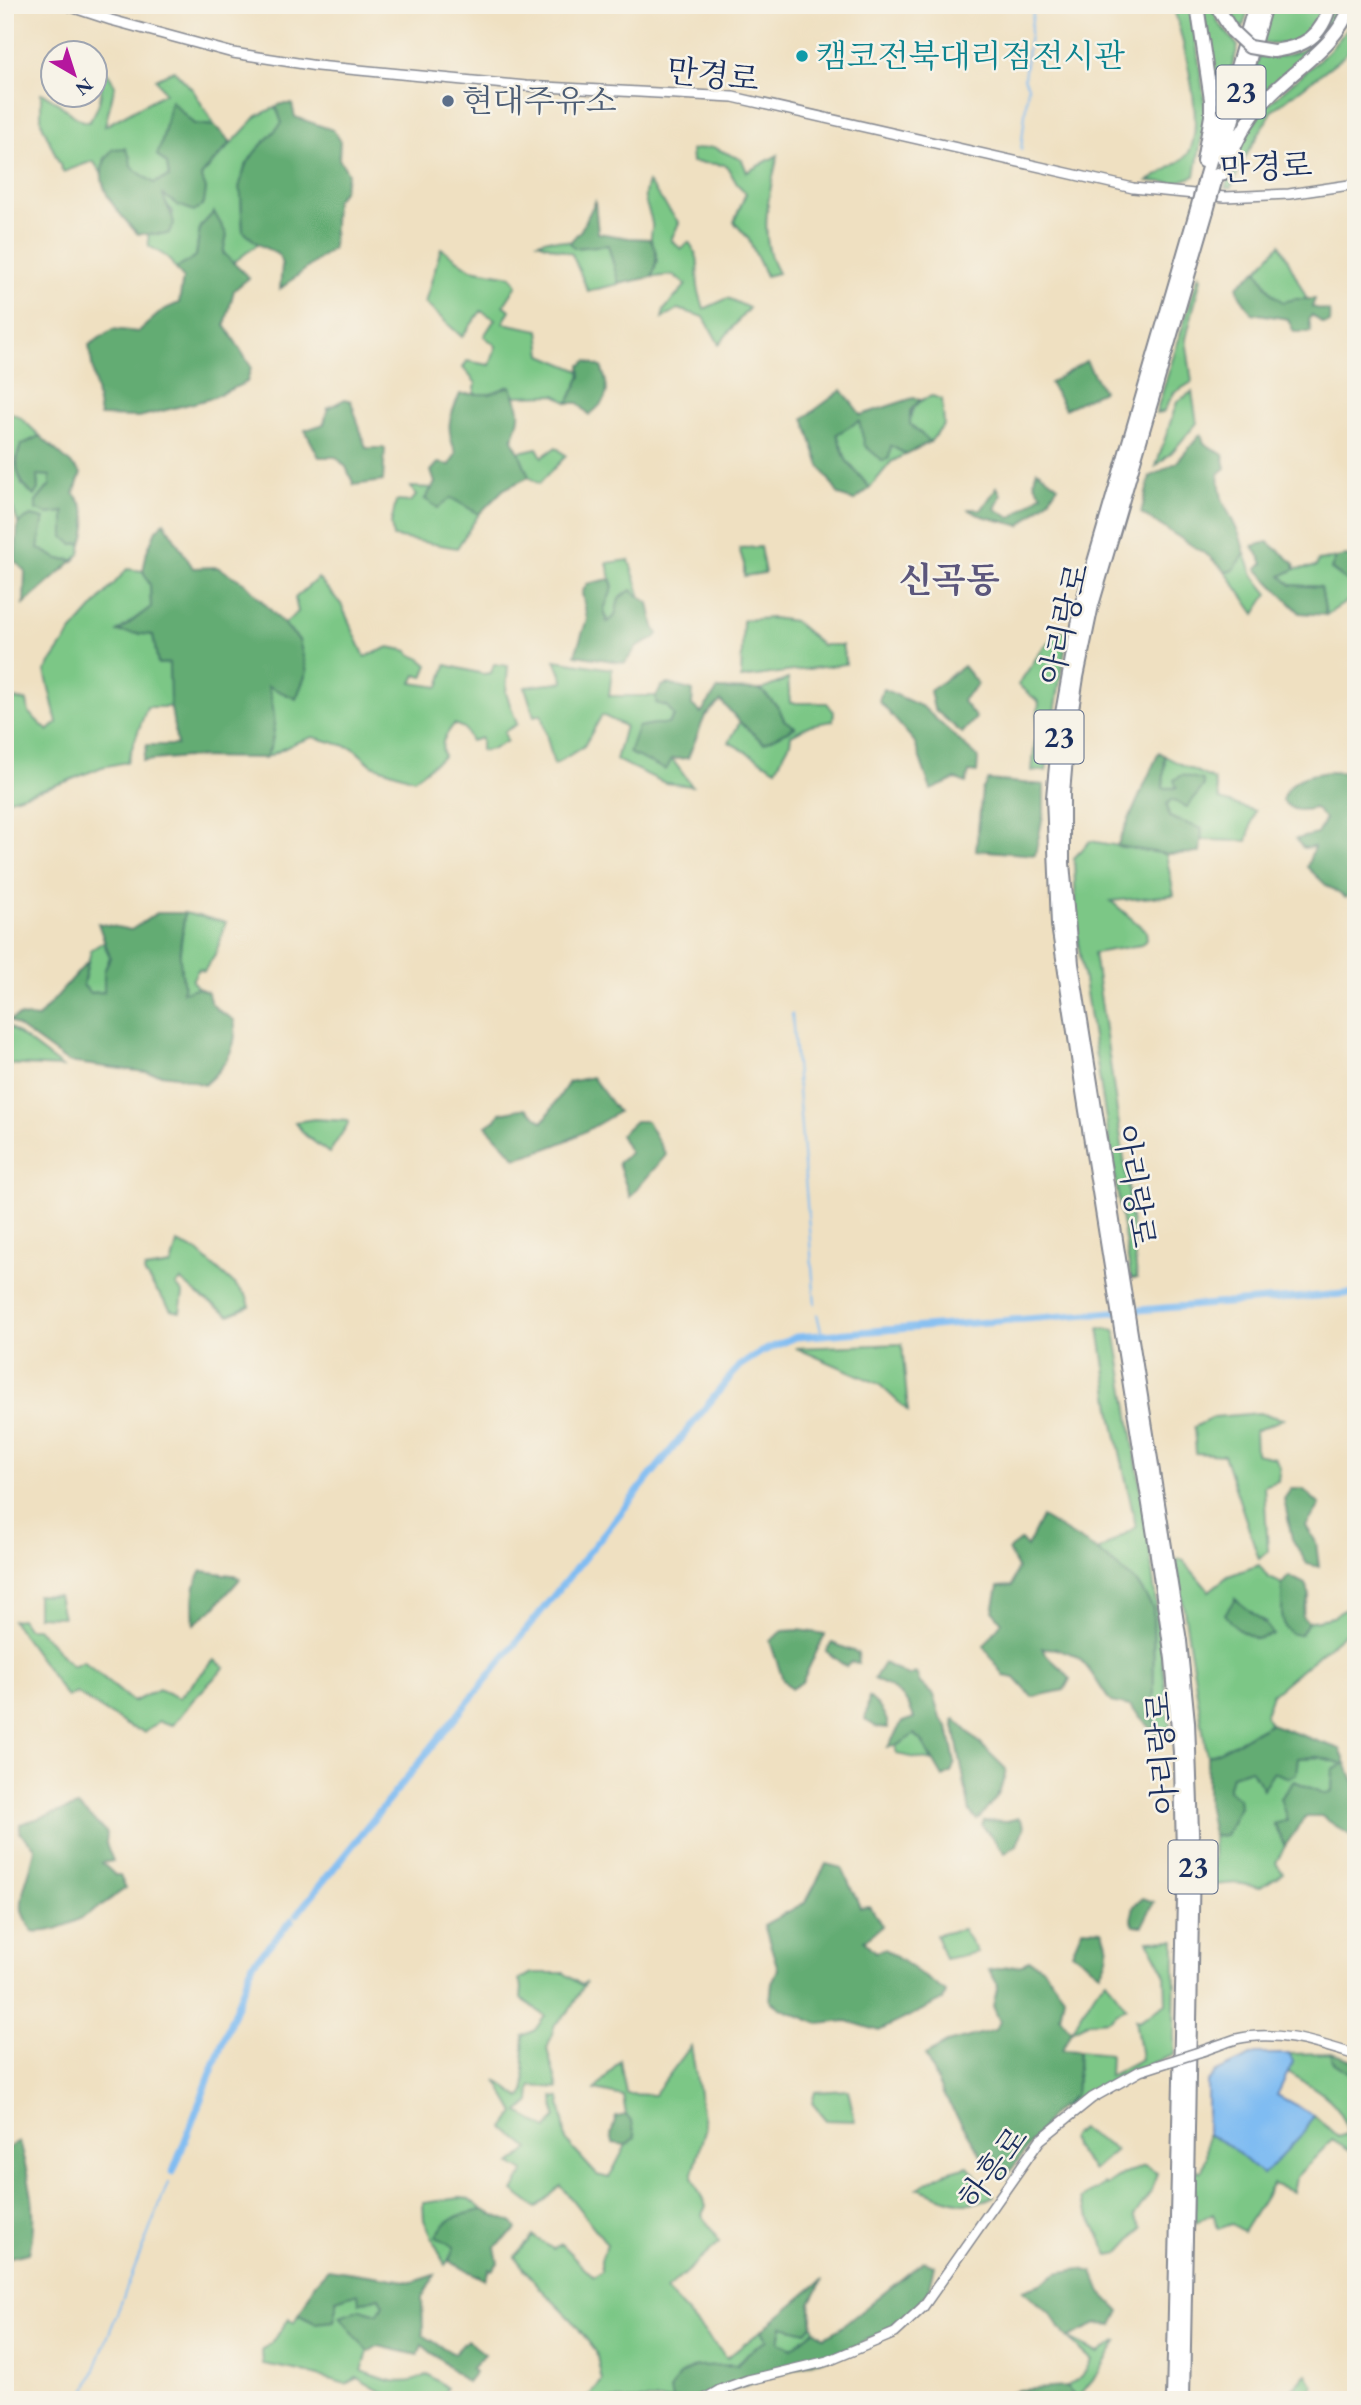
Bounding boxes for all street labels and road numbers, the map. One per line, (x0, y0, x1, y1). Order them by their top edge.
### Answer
street label: 만경로 (665, 49, 761, 101)
road number: 23 (1216, 66, 1266, 118)
street label: 만경로 (1219, 144, 1313, 190)
street label: 아리랑로 (1030, 559, 1098, 689)
road number: 23 (1034, 710, 1084, 764)
street label: 아리랑로 (1105, 1122, 1165, 1250)
street label: 아리랑로 (1137, 1690, 1187, 1816)
road number: 23 (1168, 1840, 1218, 1894)
street label: 하흥로 (949, 2118, 1037, 2218)

